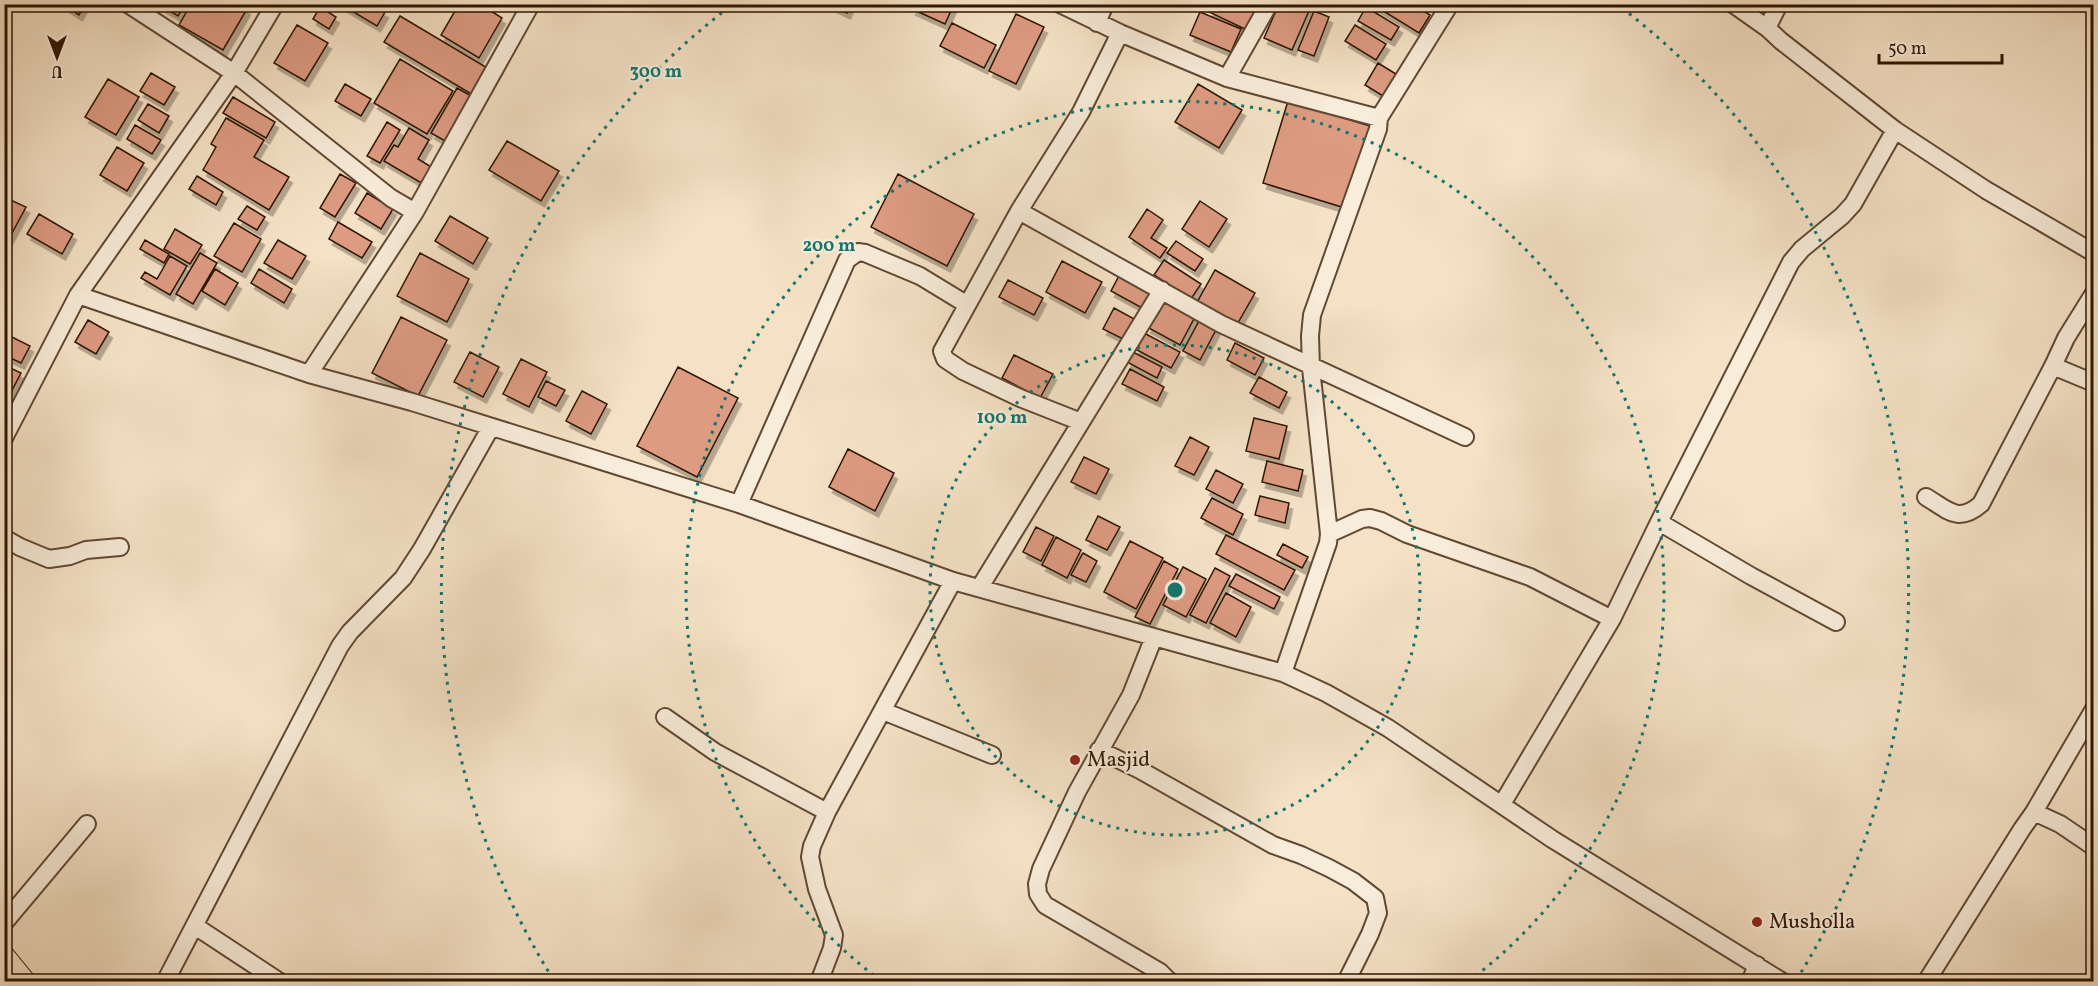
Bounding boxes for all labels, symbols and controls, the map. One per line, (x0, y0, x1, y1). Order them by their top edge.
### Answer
north arrow (27, 27, 87, 87)
scale bar (1879, 27, 2002, 65)
text: 50 m (1888, 37, 1927, 62)
text: U (51, 59, 62, 81)
text: 300 m (630, 60, 682, 85)
text: 200 m (803, 234, 855, 259)
text: 100 m (977, 406, 1027, 431)
centre of rings (1165, 580, 1185, 600)
place label: Masjid (1087, 746, 1150, 775)
marker: Masjid (1068, 753, 1082, 767)
place label: Musholla (1769, 908, 1855, 937)
marker: Musholla (1750, 915, 1764, 929)

